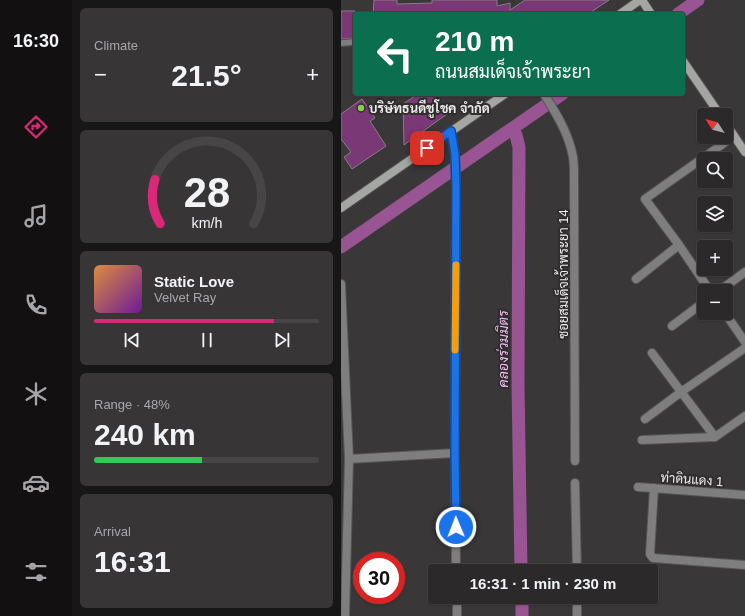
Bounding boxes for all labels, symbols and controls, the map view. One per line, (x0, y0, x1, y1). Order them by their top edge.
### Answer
text: 210 m (435, 26, 514, 57)
icon: left (369, 28, 421, 80)
text: 16:30 (13, 31, 59, 51)
text: Climate (94, 38, 138, 53)
text: 21.5° (171, 59, 242, 92)
text: − (94, 62, 107, 87)
text: + (306, 62, 319, 87)
text: ถนนสมเด็จเจ้าพระยา (435, 62, 591, 82)
place label: บริษัทธนดีชูโชค จำกัด (369, 99, 490, 119)
marker: บริษัทธนดีชูโชค จำกัด (356, 103, 366, 113)
north arrow (697, 108, 733, 144)
map controls (697, 108, 733, 320)
icon: directions (22, 113, 50, 141)
pin (410, 131, 444, 165)
icon: arrive (416, 137, 438, 159)
button: search (697, 152, 733, 188)
text: 28 (183, 169, 230, 216)
button: layers (697, 196, 733, 232)
icon: music (22, 202, 50, 230)
street label: ซอยสมเด็จเจ้าพระยา 14 (554, 209, 571, 339)
text: km/h (191, 215, 222, 231)
button: + (697, 240, 733, 276)
text: Static Love (154, 273, 234, 290)
button: − (697, 284, 733, 320)
text: Velvet Ray (154, 290, 216, 305)
icon: phone (22, 291, 50, 319)
water label: คลองร่วมมิตร (495, 309, 511, 388)
icon: previous (121, 329, 143, 351)
icon: pause (196, 329, 218, 351)
icon: next (271, 329, 293, 351)
icon: climate (22, 380, 50, 408)
text: Range · 48% (94, 397, 170, 412)
text: 240 km (94, 418, 196, 451)
icon: car (22, 469, 50, 497)
street label: ท่าดินแดง 1 (660, 469, 724, 489)
position arrow (435, 506, 477, 548)
text: Arrival (94, 524, 131, 539)
text: 16:31 (94, 545, 171, 578)
speed limit sign: 30 (353, 552, 405, 604)
icon: filters (22, 558, 50, 586)
text: 16:31 · 1 min · 230 m (470, 575, 616, 592)

